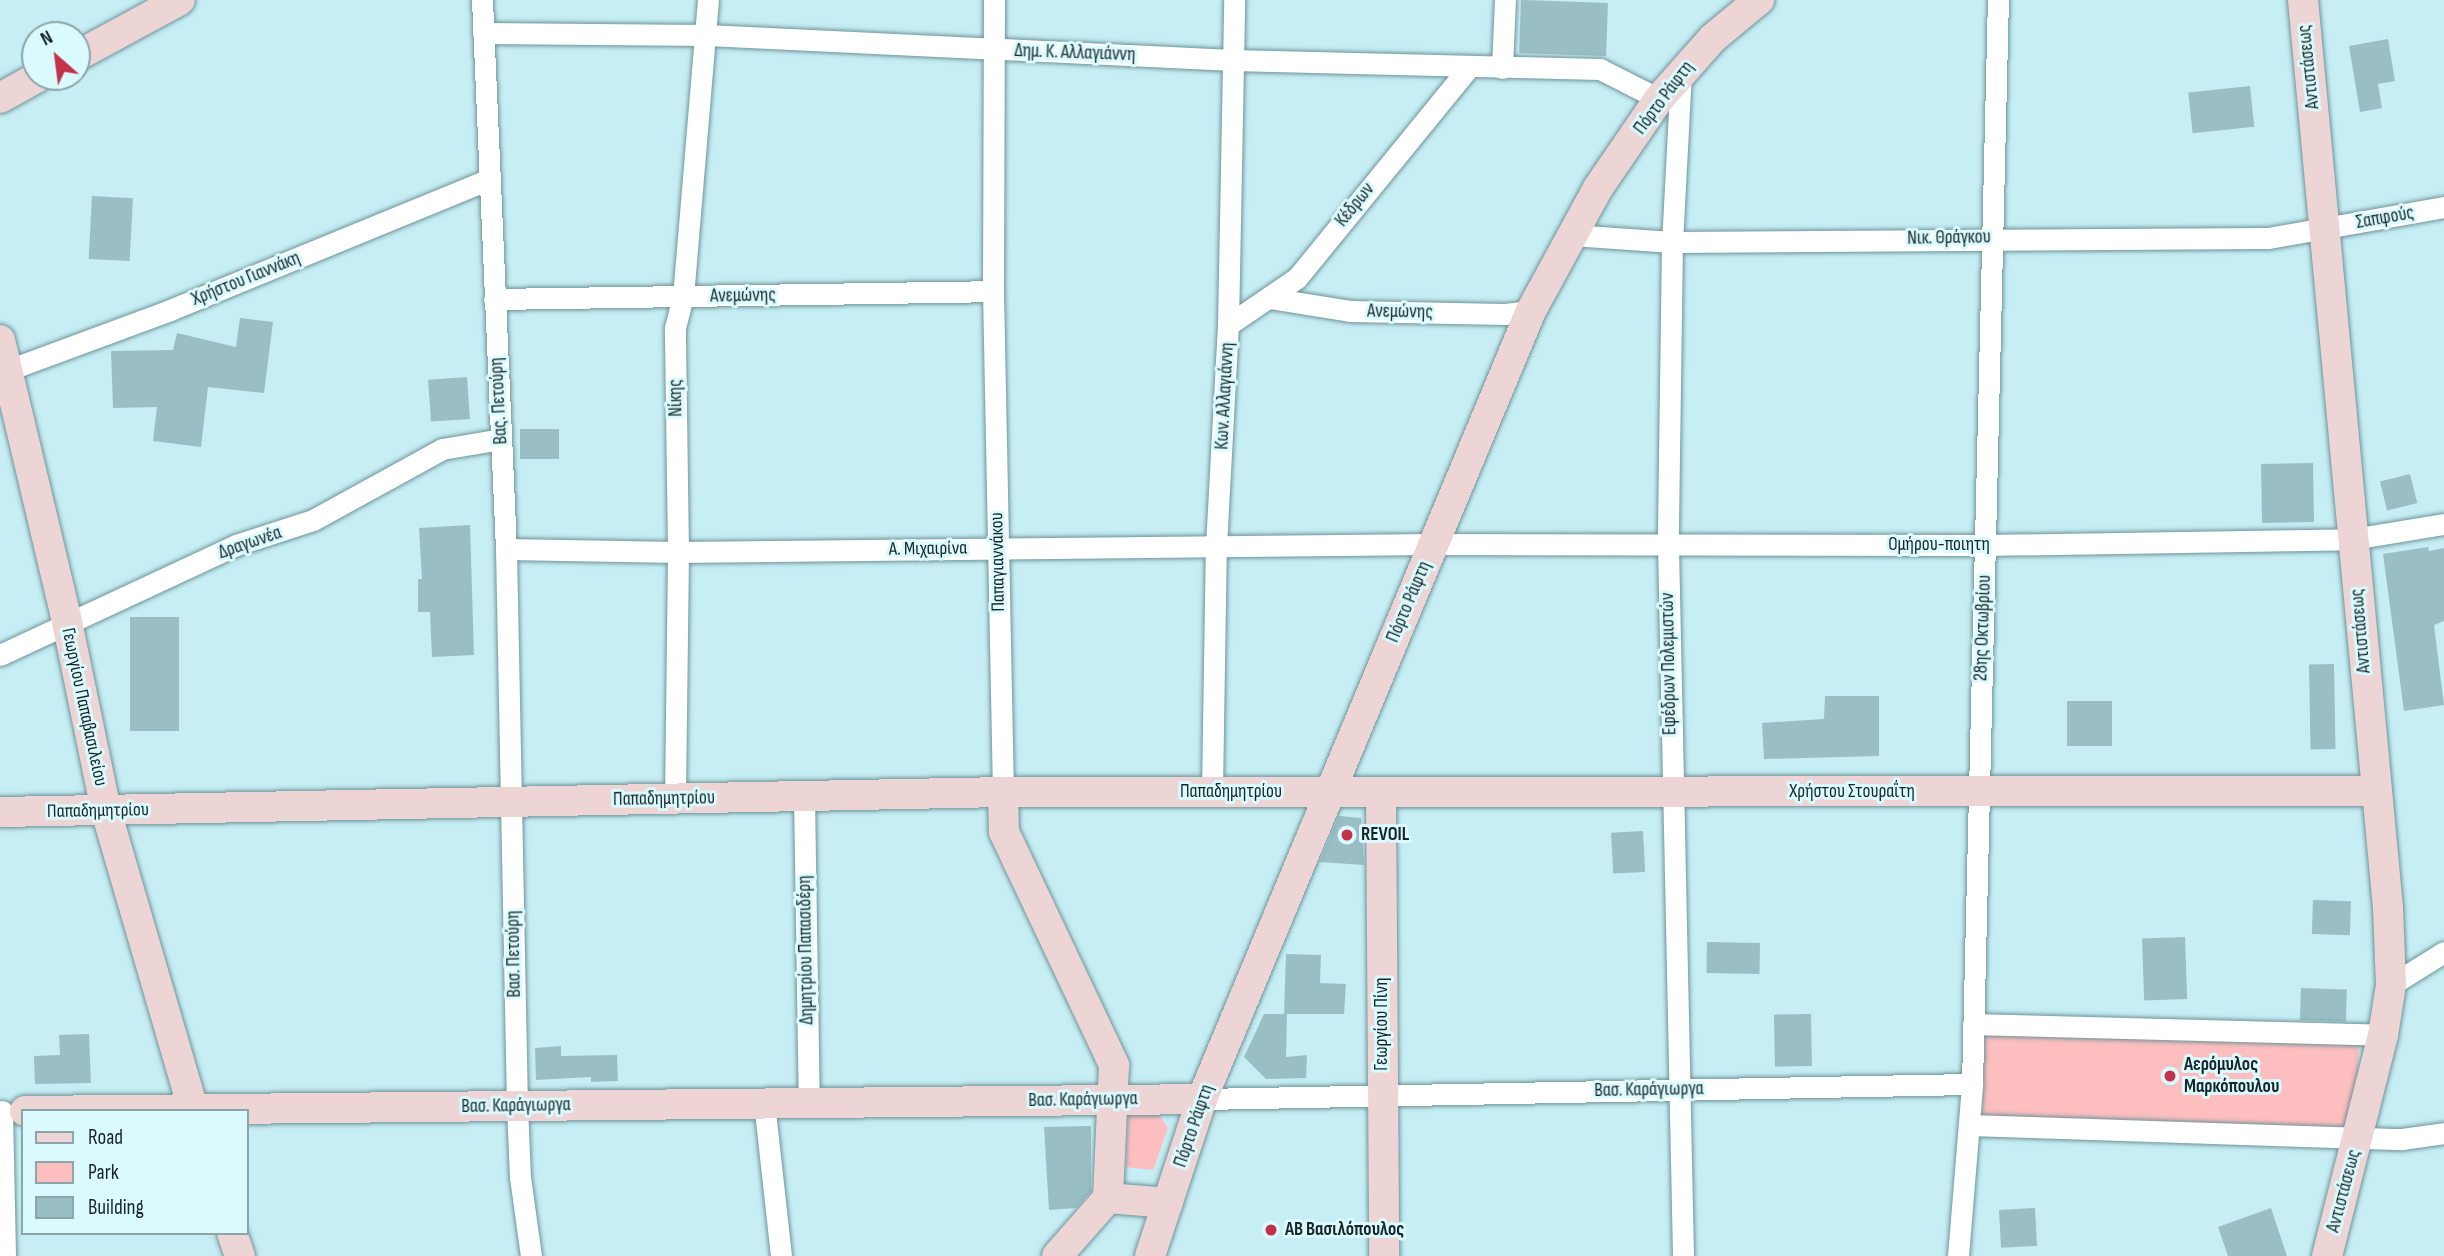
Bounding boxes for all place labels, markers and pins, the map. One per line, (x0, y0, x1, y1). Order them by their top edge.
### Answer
place label: REVOIL (1361, 824, 1409, 846)
marker: REVOIL (1339, 827, 1355, 843)
place label: Αερόμυλος Μαρκόπουλου (2184, 1054, 2279, 1098)
marker: Αερόμυλος Μαρκόπουλου (2162, 1068, 2178, 1084)
place label: ΑΒ Βασιλόπουλος (1285, 1219, 1404, 1241)
marker: ΑΒ Βασιλόπουλος (1263, 1222, 1279, 1238)

